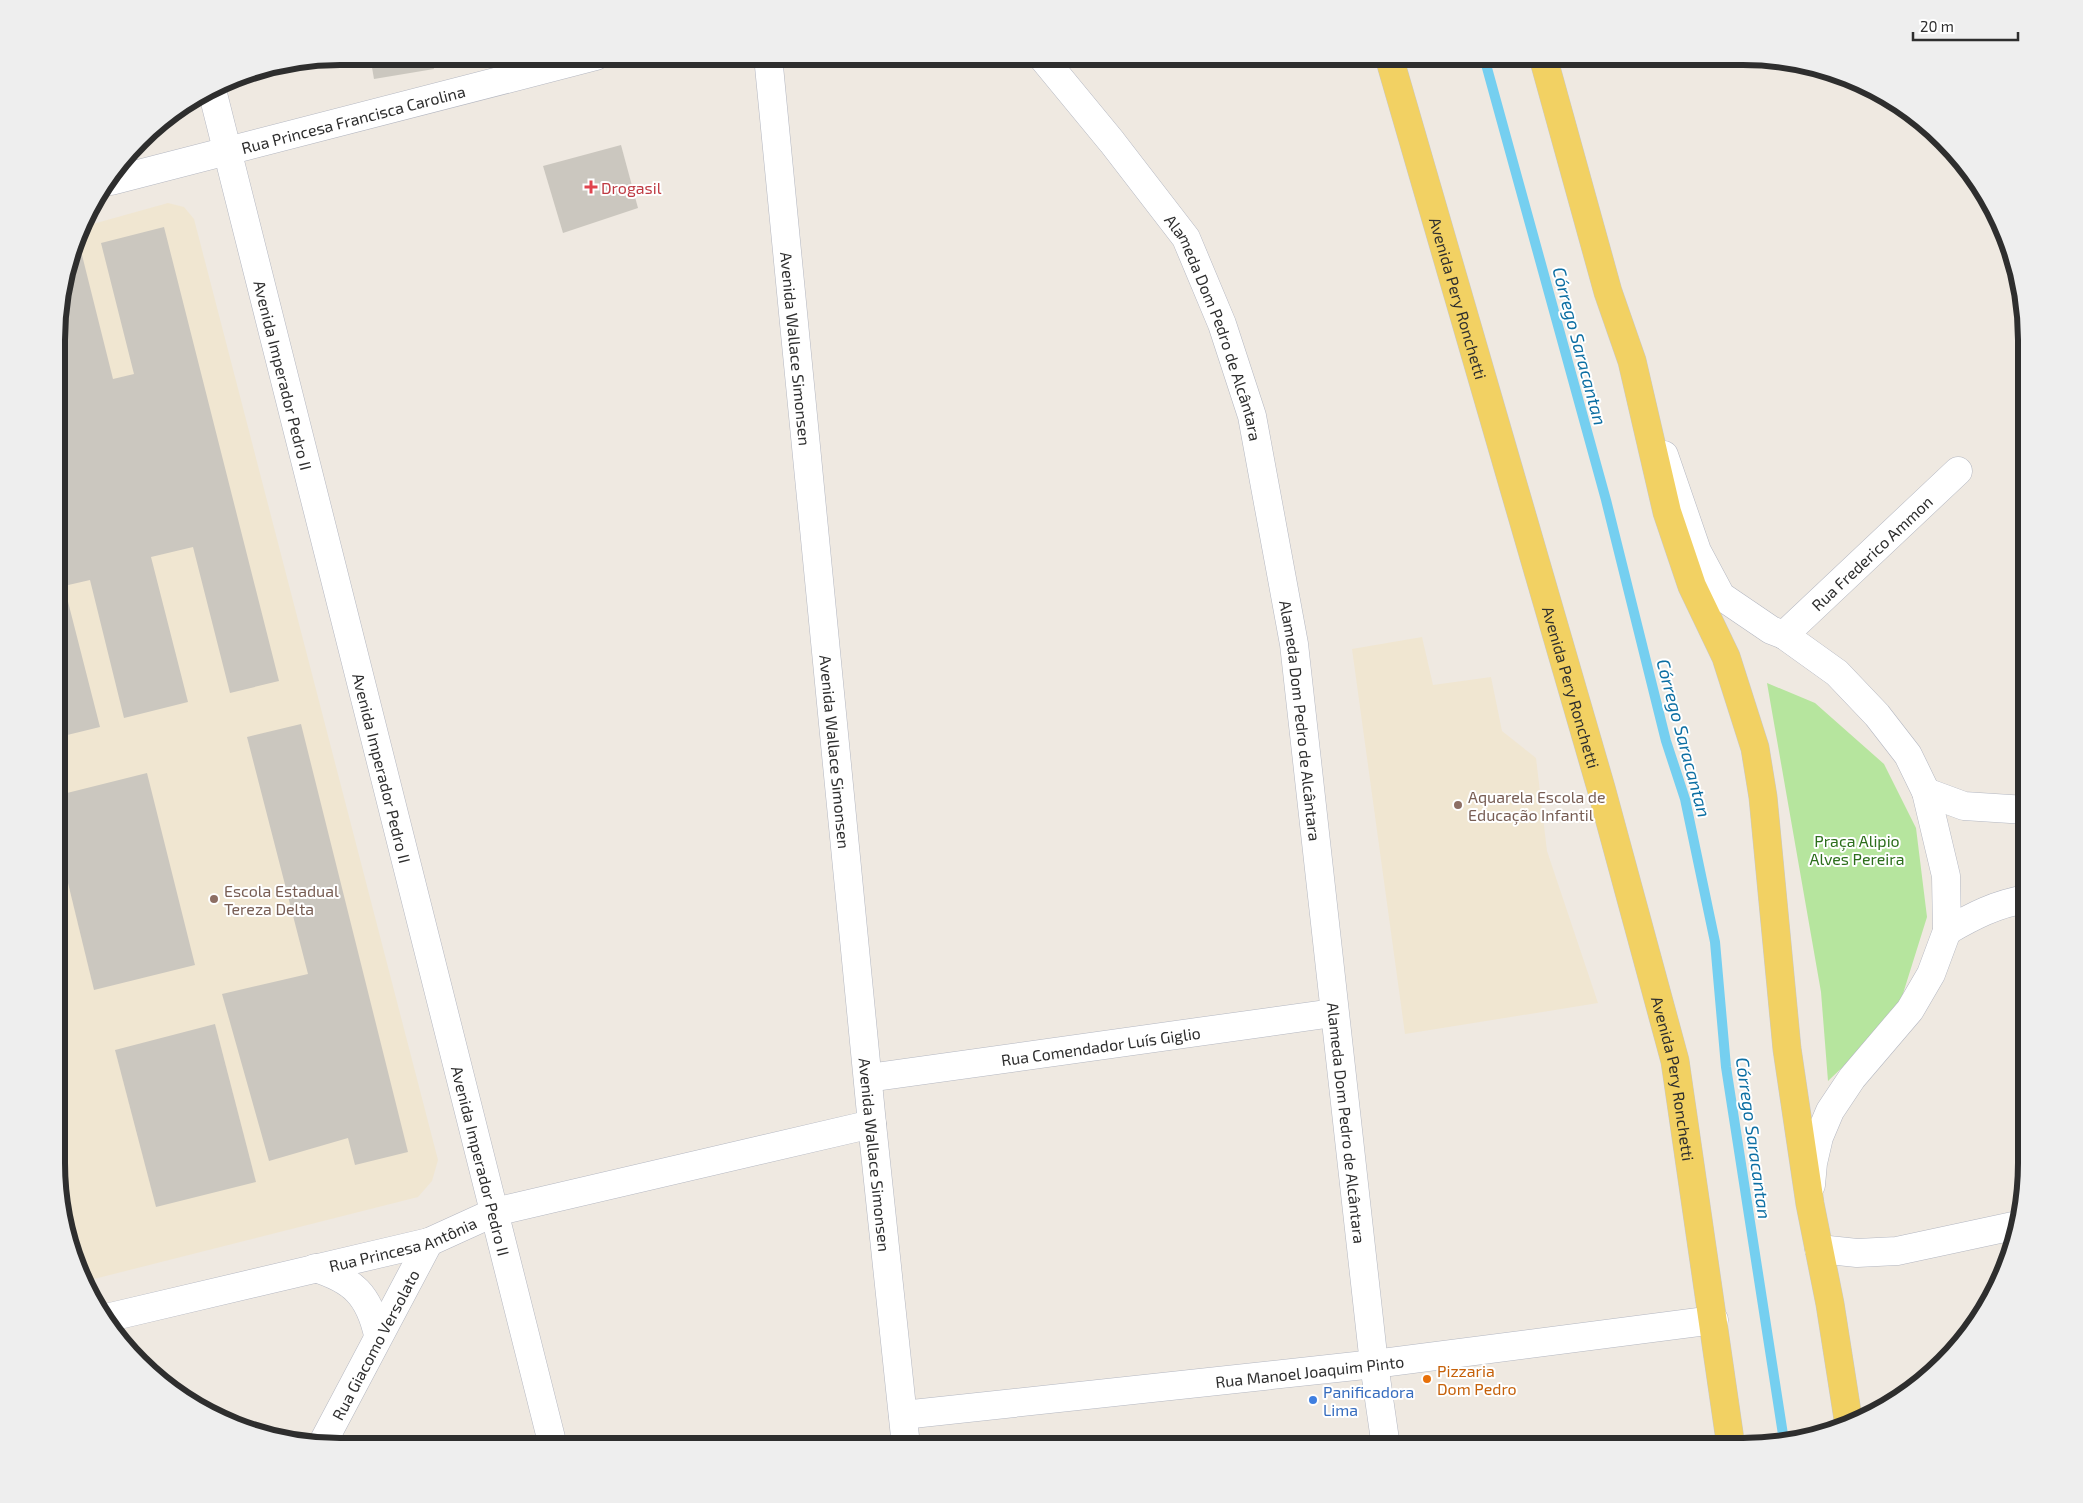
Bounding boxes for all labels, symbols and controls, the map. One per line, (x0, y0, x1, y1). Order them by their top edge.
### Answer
scale bar (1913, 10, 2018, 42)
text: 20 m (1920, 17, 1954, 35)
street label: Rua Princesa Francisca Carolina (239, 81, 467, 157)
place label: Drogasil (601, 178, 662, 197)
marker: Drogasil (585, 181, 597, 193)
street label: Alameda Dom Pedro de Alcântara (1162, 210, 1266, 442)
street label: Avenida Pery Ronchetti (1426, 215, 1491, 381)
street label: Avenida Wallace Simonsen (778, 251, 815, 446)
water label: Córrego Saracantan (1548, 264, 1612, 428)
street label: Avenida Imperador Pedro II (251, 278, 317, 472)
street label: Rua Frederico Ammon (1807, 491, 1936, 614)
street label: Alameda Dom Pedro de Alcântara (1277, 598, 1325, 842)
street label: Avenida Pery Ronchetti (1539, 604, 1604, 770)
street label: Avenida Wallace Simonsen (817, 654, 855, 849)
water label: Córrego Saracantan (1652, 656, 1716, 820)
street label: Avenida Imperador Pedro II (349, 671, 415, 865)
place label: Aquarela Escola de Educação Infantil (1468, 787, 1606, 825)
marker: Aquarela Escola de Educação Infantil (1452, 799, 1464, 811)
park label: Praça Alipio Alves Pereira (1810, 831, 1904, 868)
place label: Escola Estadual Tereza Delta (224, 881, 339, 918)
marker: Escola Estadual Tereza Delta (208, 893, 220, 905)
street label: Avenida Pery Ronchetti (1648, 994, 1699, 1162)
street label: Alameda Dom Pedro de Alcântara (1324, 1001, 1370, 1245)
street label: Rua Comendador Luís Giglio (1000, 1022, 1202, 1069)
water label: Córrego Saracantan (1732, 1056, 1776, 1220)
street label: Avenida Wallace Simonsen (856, 1057, 895, 1253)
street label: Avenida Imperador Pedro II (448, 1064, 514, 1258)
street label: Rua Princesa Antônia (327, 1212, 479, 1275)
street label: Rua Giacomo Versolato (327, 1266, 422, 1423)
street label: Rua Manoel Joaquim Pinto (1214, 1351, 1405, 1391)
place label: Pizzaria Dom Pedro (1437, 1361, 1517, 1398)
marker: Pizzaria Dom Pedro (1421, 1373, 1433, 1385)
place label: Panificadora Lima (1323, 1382, 1414, 1419)
marker: Panificadora Lima (1307, 1394, 1319, 1406)

